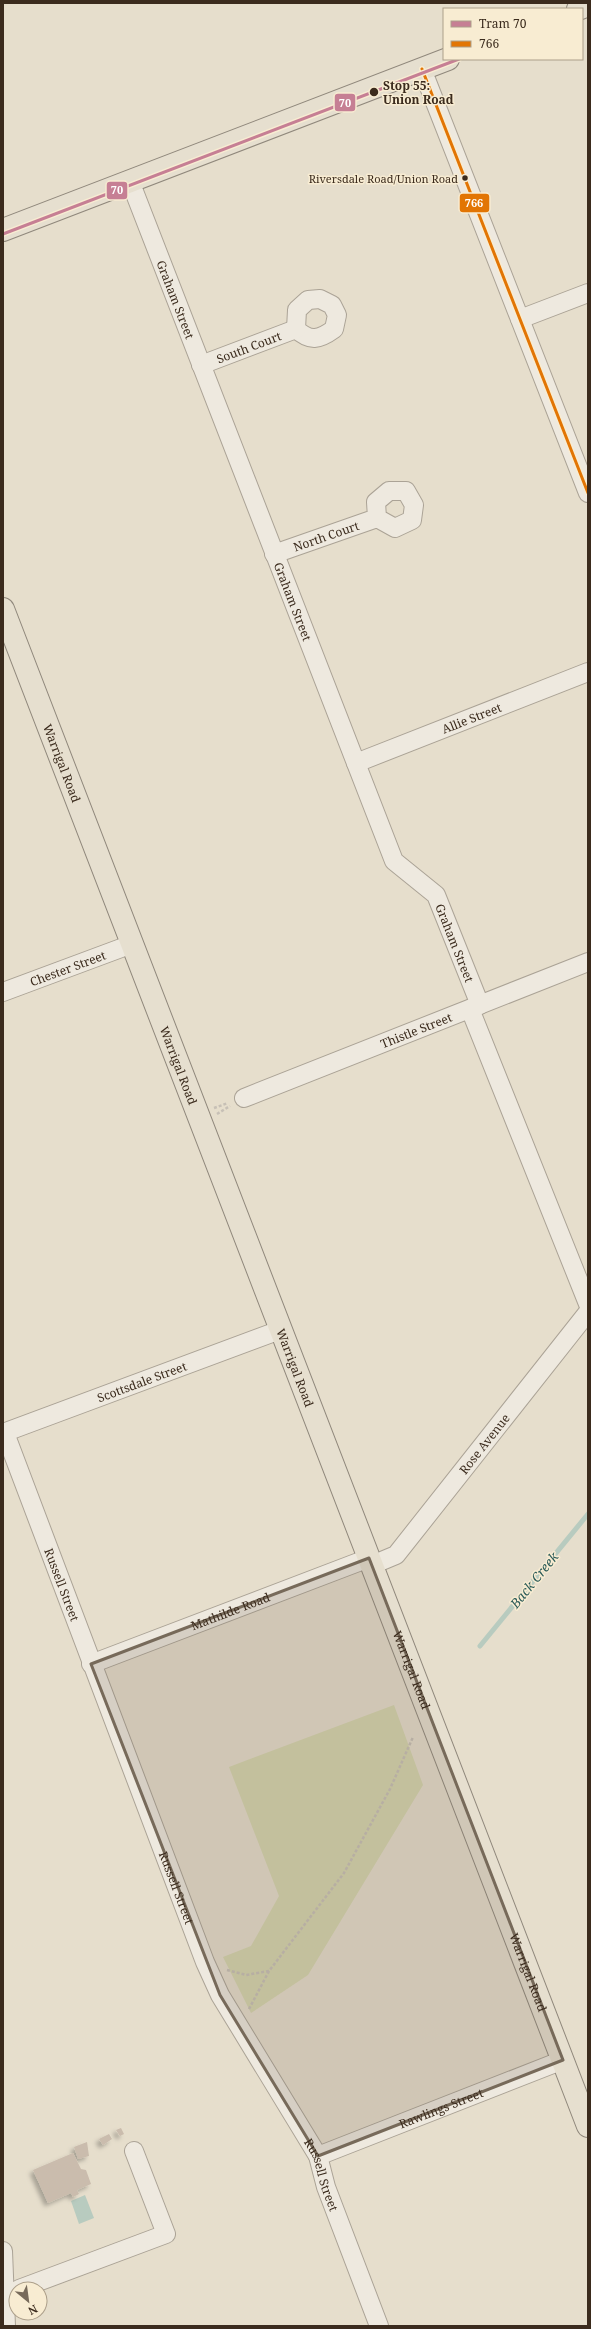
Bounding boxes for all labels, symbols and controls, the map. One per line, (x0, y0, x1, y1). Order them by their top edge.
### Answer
legend (443, 8, 583, 60)
text: Tram 70 (479, 15, 527, 32)
text: 766 (479, 35, 499, 52)
place label: Stop 55: Union Road (383, 77, 454, 108)
marker: Stop 55: Union Road (368, 86, 380, 98)
line badge: 70 (334, 93, 356, 112)
text: 70 (339, 95, 351, 110)
place label: Riversdale Road/Union Road (309, 171, 458, 186)
marker: Riversdale Road/Union Road (460, 173, 470, 183)
line badge: 70 (106, 181, 128, 200)
text: 70 (111, 182, 123, 197)
line badge: 766 (459, 193, 490, 213)
text: 766 (465, 195, 483, 210)
street label: Graham Street (153, 258, 199, 341)
street label: South Court (214, 327, 283, 367)
street label: North Court (291, 517, 361, 555)
street label: Graham Street (270, 560, 316, 643)
street label: Allie Street (439, 698, 504, 737)
street label: Warrigal Road (40, 721, 85, 805)
street label: Graham Street (432, 901, 478, 985)
street label: Chester Street (27, 946, 108, 990)
street label: Thistle Street (378, 1008, 454, 1052)
street label: Warrigal Road (156, 1024, 202, 1107)
street label: Warrigal Road (273, 1326, 319, 1410)
street label: Scottsdale Street (95, 1357, 189, 1406)
street label: Rose Avenue (455, 1410, 513, 1477)
street label: Russell Street (41, 1546, 84, 1623)
water label: Back Creek (505, 1548, 563, 1613)
street label: Mathilde Road (188, 1588, 273, 1634)
street label: Warrigal Road (389, 1628, 435, 1712)
street label: Russell Street (155, 1849, 198, 1927)
street label: Warrigal Road (506, 1931, 552, 2014)
street label: Rawlings Street (396, 2084, 485, 2132)
street label: Russell Street (300, 2135, 343, 2214)
north arrow (8, 2281, 48, 2321)
text: N (25, 2302, 41, 2319)

